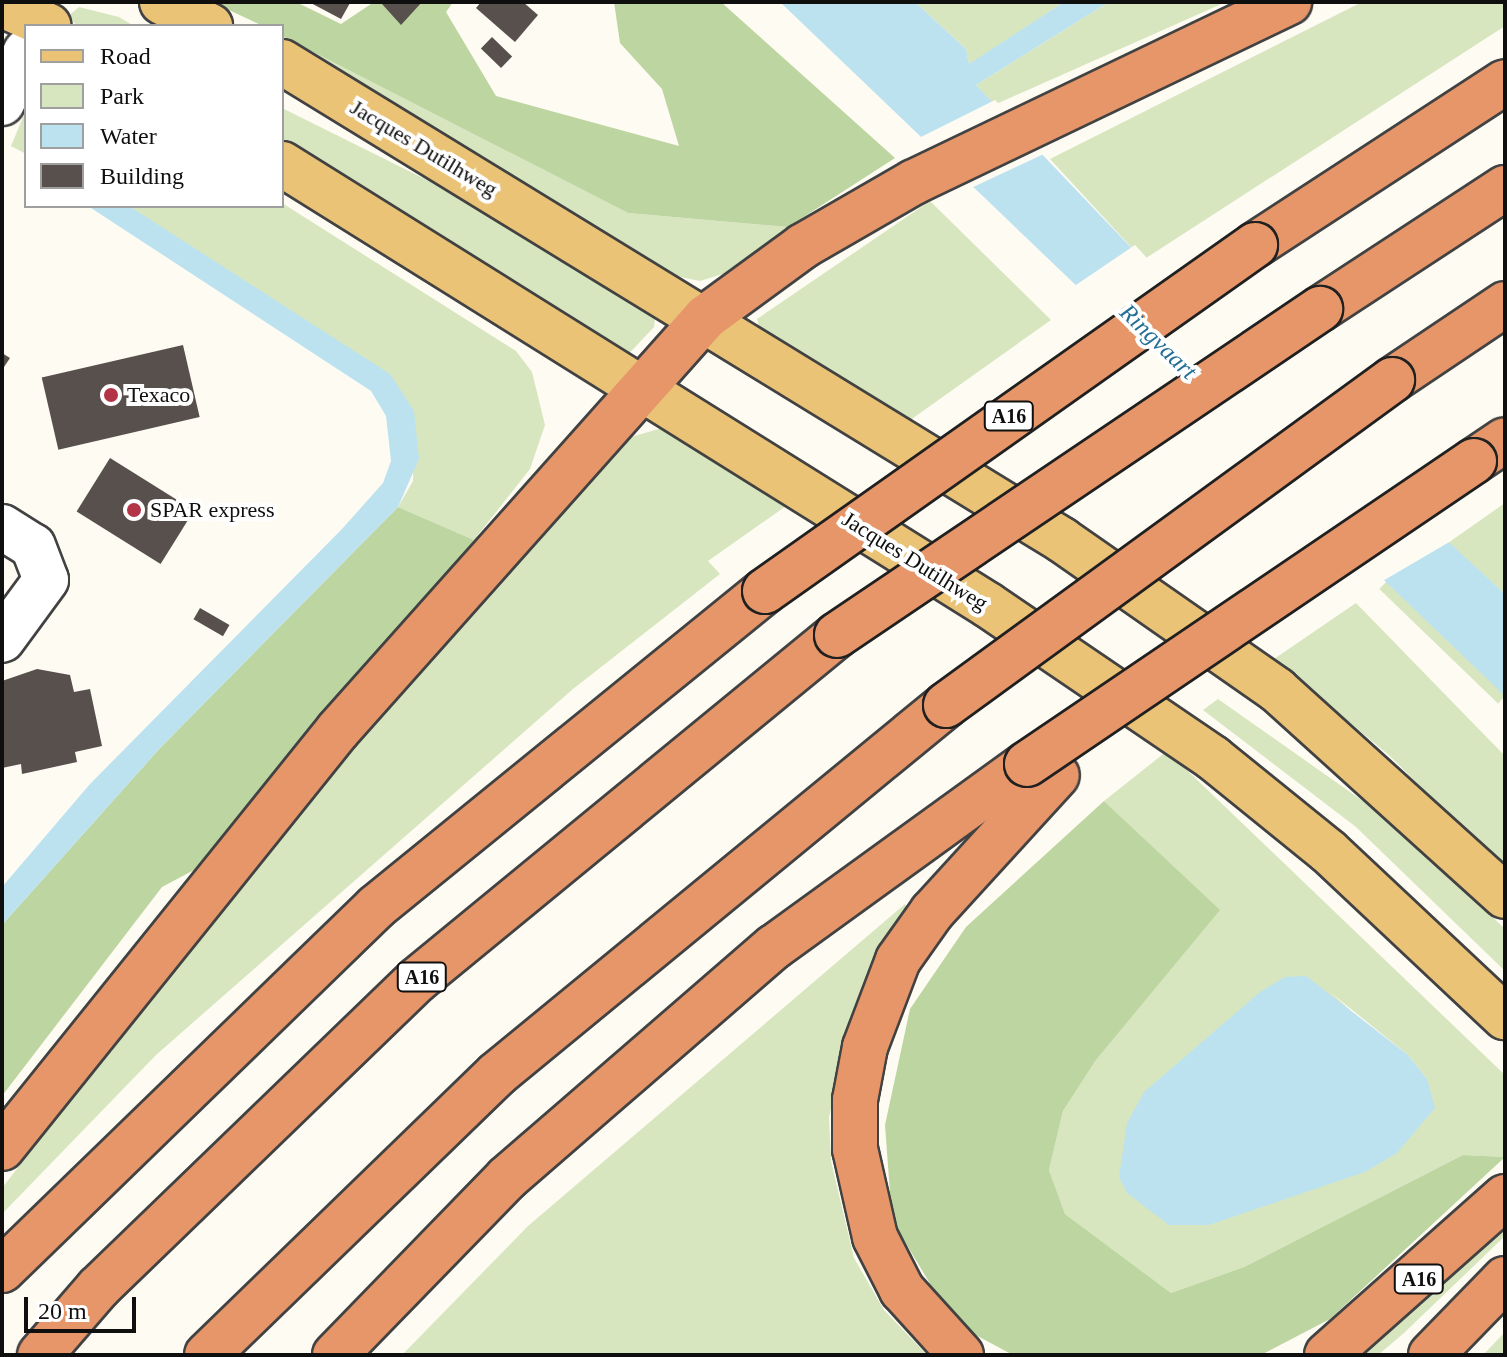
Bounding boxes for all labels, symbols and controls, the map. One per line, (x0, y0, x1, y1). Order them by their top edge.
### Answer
legend (24, 24, 284, 208)
text: Road (100, 43, 151, 69)
text: Park (100, 83, 144, 109)
street label: Jacques Dutilhweg (346, 94, 502, 202)
text: Water (100, 123, 157, 149)
text: Building (100, 163, 184, 189)
water label: Ringvaart (1113, 298, 1203, 386)
place label: Texaco (127, 382, 190, 408)
marker: Texaco (102, 386, 120, 404)
road number: A16 (983, 400, 1035, 432)
place label: SPAR express (150, 497, 274, 523)
marker: SPAR express (125, 501, 143, 519)
street label: Jacques Dutilhweg (837, 506, 993, 616)
road number: A16 (396, 961, 448, 993)
road number: A16 (1393, 1263, 1445, 1295)
scale bar (28, 1281, 140, 1331)
text: 20 m (38, 1298, 87, 1324)

